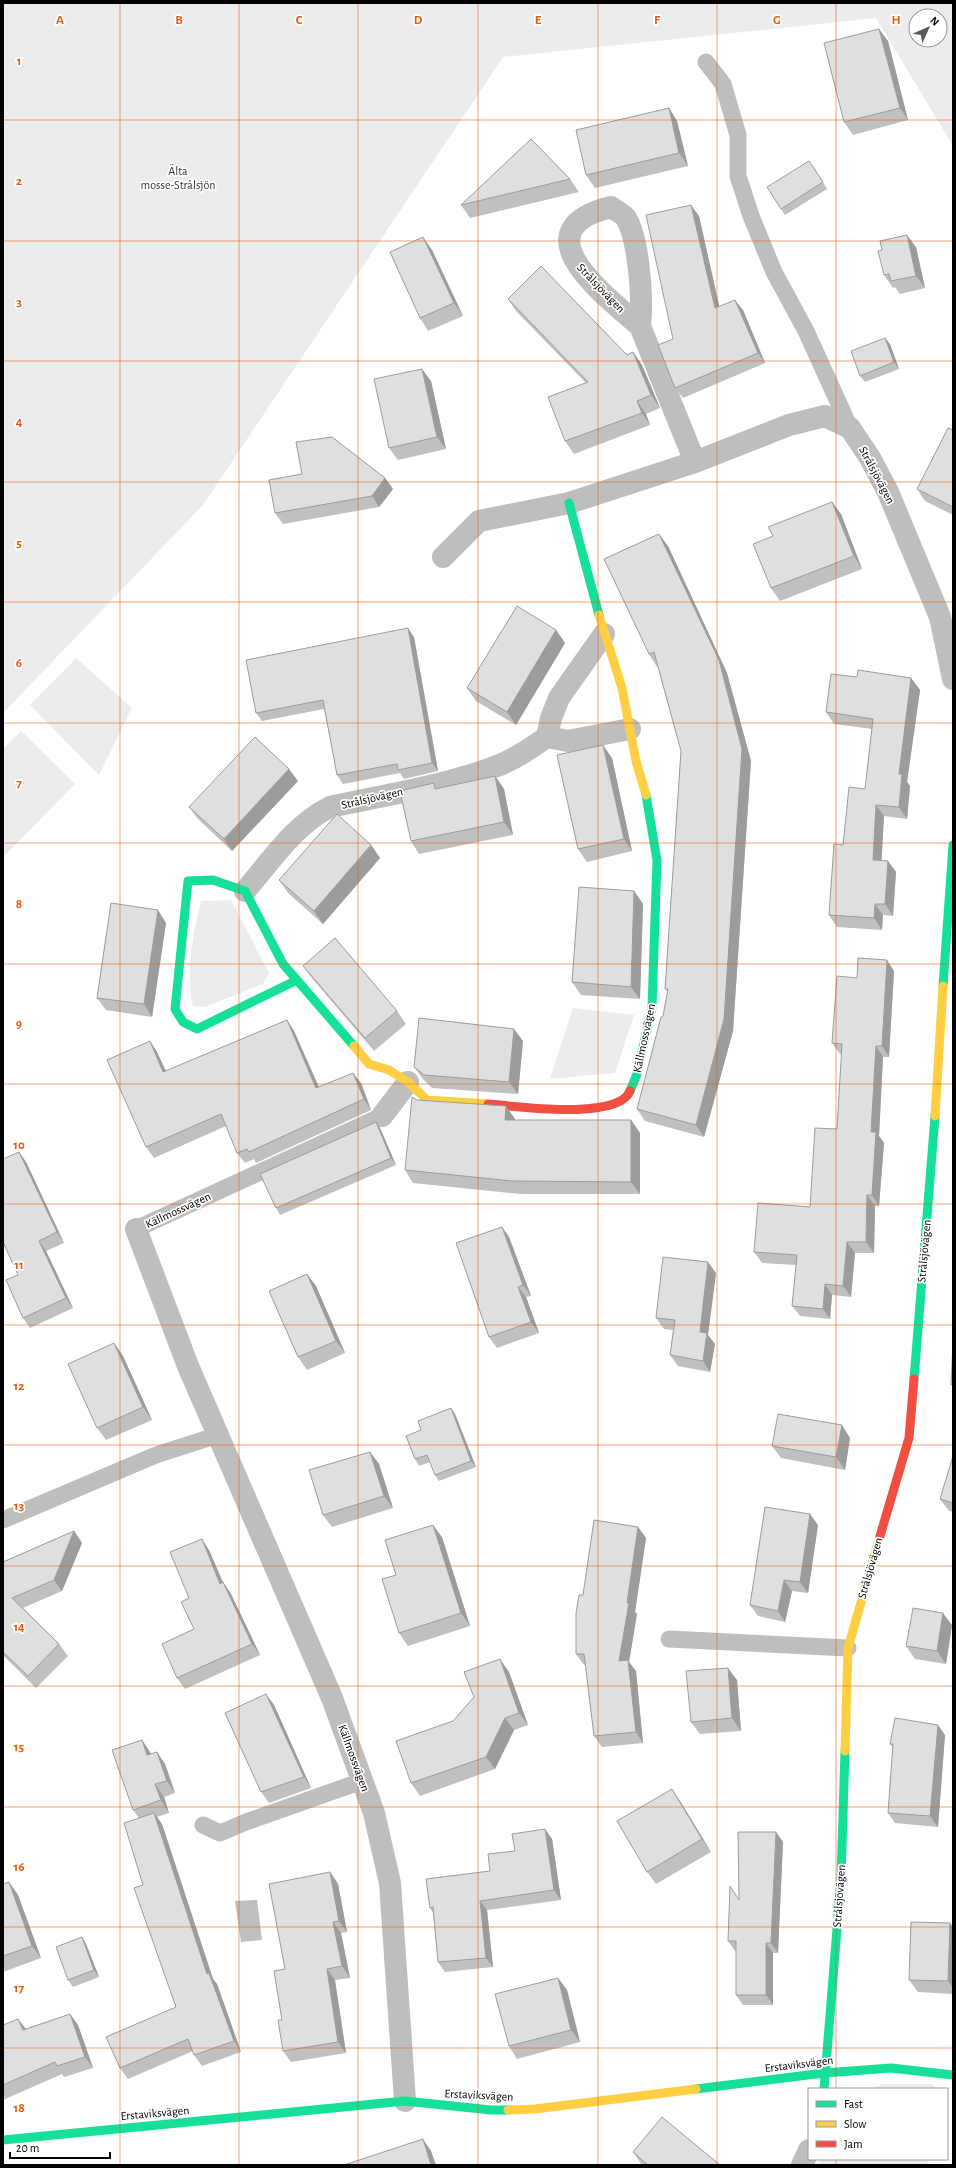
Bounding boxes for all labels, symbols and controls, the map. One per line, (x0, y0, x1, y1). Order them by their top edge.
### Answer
north arrow (908, 8, 948, 48)
text: A (56, 14, 64, 27)
text: B (175, 14, 183, 27)
text: C (296, 14, 303, 27)
text: D (414, 14, 423, 27)
text: E (535, 14, 542, 27)
text: F (654, 14, 661, 27)
text: G (773, 14, 781, 27)
text: H (891, 14, 901, 27)
text: N (928, 15, 941, 28)
text: 1 (17, 55, 21, 68)
park label: Älta mosse-Strålsjön (141, 164, 215, 192)
text: 2 (16, 175, 22, 188)
street label: Strålsjövägen (574, 261, 627, 316)
text: 3 (16, 296, 22, 309)
text: 4 (16, 416, 23, 429)
street label: Strålsjövägen (856, 444, 897, 506)
text: 5 (16, 537, 22, 550)
text: 6 (16, 657, 22, 670)
text: 7 (16, 777, 22, 790)
street label: Strålsjövägen (340, 785, 404, 812)
text: 8 (16, 898, 22, 911)
street label: Källmossvägen (631, 1002, 657, 1074)
text: 9 (16, 1018, 22, 1031)
text: 10 (13, 1139, 25, 1152)
street label: Källmossvägen (144, 1190, 212, 1230)
street label: Strålsjövägen (915, 1219, 934, 1283)
text: 11 (14, 1259, 24, 1272)
text: 12 (14, 1380, 24, 1393)
text: 13 (14, 1500, 25, 1513)
street label: Strålsjövägen (856, 1536, 885, 1600)
text: 14 (13, 1621, 25, 1634)
street label: Källmossvägen (336, 1723, 372, 1793)
text: 15 (14, 1741, 25, 1754)
text: 16 (14, 1861, 24, 1874)
street label: Strålsjövägen (831, 1864, 848, 1928)
text: 17 (14, 1982, 25, 1995)
street label: Erstaviksvägen (764, 2054, 834, 2074)
street label: Erstaviksvägen (444, 2087, 514, 2103)
legend (808, 2088, 948, 2160)
text: Fast (844, 2098, 863, 2110)
text: 18 (13, 2102, 25, 2115)
street label: Erstaviksvägen (120, 2104, 190, 2122)
text: Slow (844, 2118, 866, 2130)
scale bar (10, 2134, 110, 2160)
text: Jam (844, 2138, 863, 2150)
text: 20 m (16, 2142, 39, 2154)

